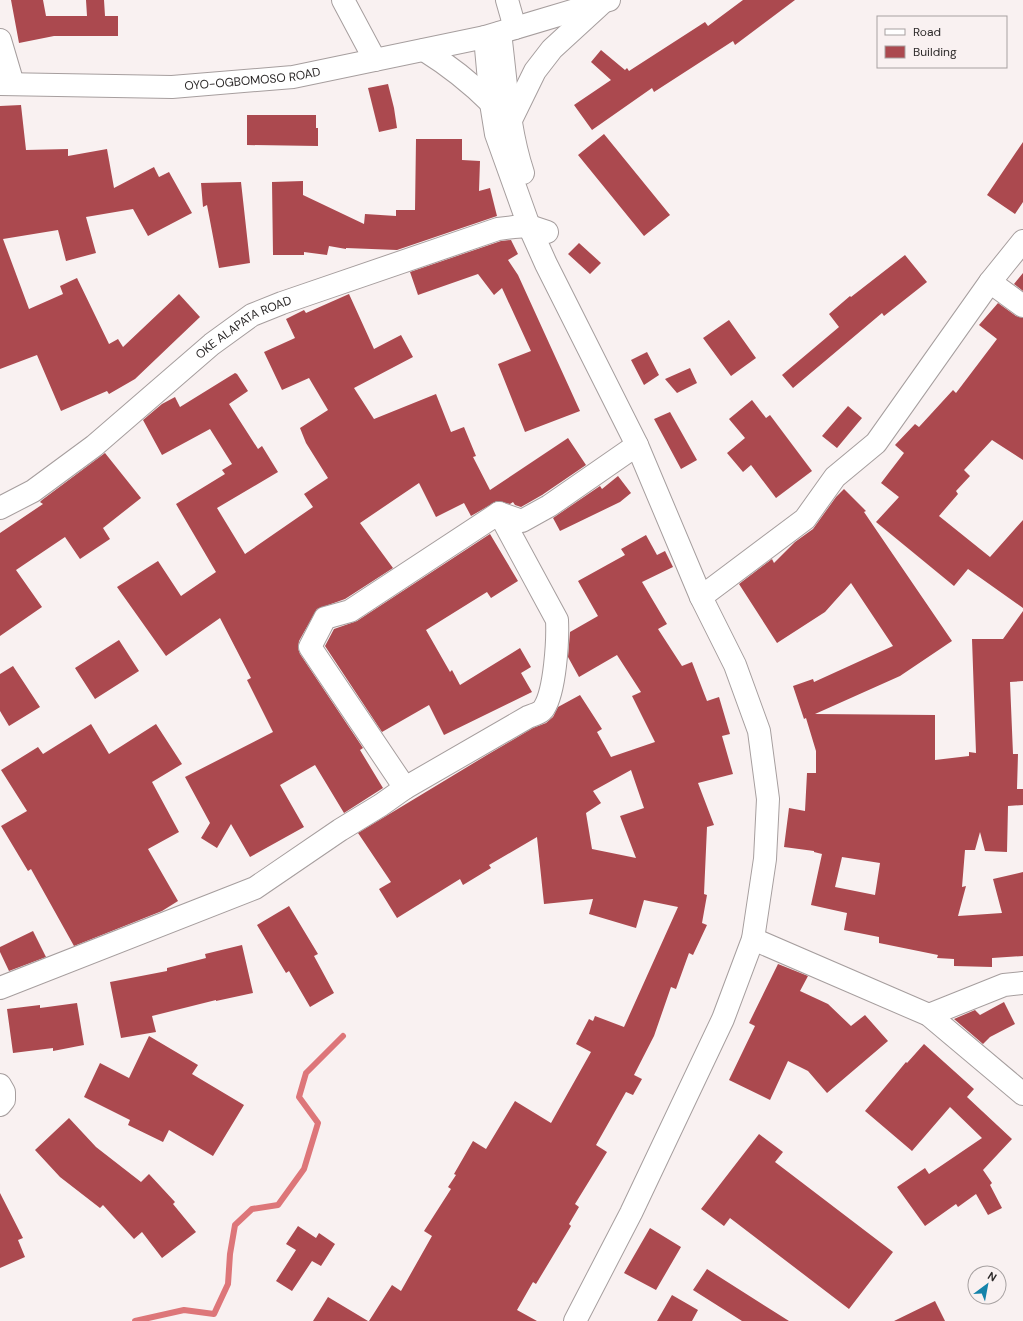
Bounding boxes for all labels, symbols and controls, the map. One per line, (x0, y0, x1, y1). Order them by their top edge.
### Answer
legend (877, 16, 1007, 68)
text: Road (913, 24, 941, 40)
text: Building (913, 44, 957, 60)
street label: OYO-OGBOMOSO ROAD (184, 63, 322, 94)
street label: OKE ALAPATA ROAD (192, 292, 294, 363)
north arrow (967, 1265, 1007, 1305)
text: N (985, 1268, 999, 1285)

